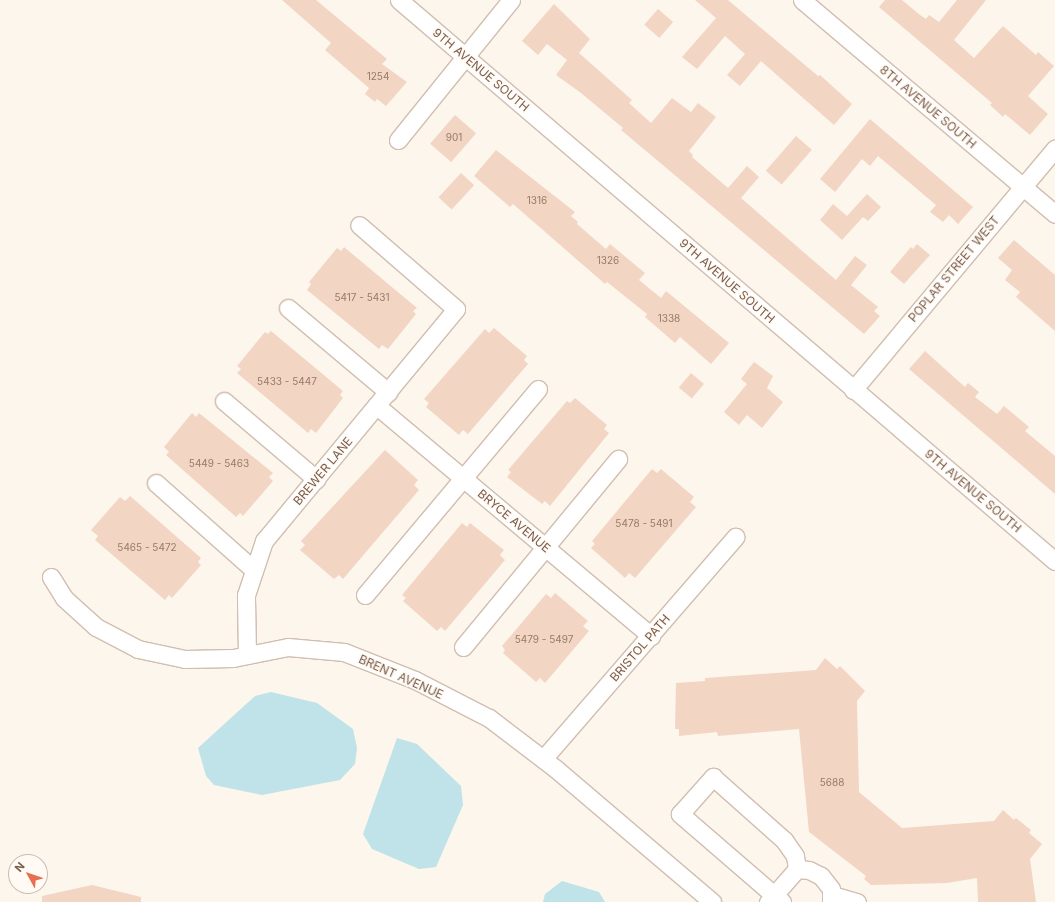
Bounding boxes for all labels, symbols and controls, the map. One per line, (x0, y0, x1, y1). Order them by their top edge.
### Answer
street label: 9TH AVENUE SOUTH (430, 25, 532, 115)
street label: 8TH AVENUE SOUTH (877, 62, 979, 152)
house number: 1254 (367, 71, 389, 83)
house number: 901 (446, 132, 462, 144)
house number: 1316 (527, 195, 547, 207)
street label: POPLAR STREET WEST (905, 213, 1003, 325)
street label: 9TH AVENUE SOUTH (676, 236, 778, 326)
house number: 1326 (597, 255, 619, 267)
house number: 5417 - 5431 (334, 292, 390, 304)
house number: 1338 (658, 313, 680, 325)
house number: 5433 - 5447 (257, 376, 317, 388)
street label: BREWER LANE (290, 434, 356, 508)
street label: 9TH AVENUE SOUTH (922, 446, 1024, 536)
house number: 5449 - 5463 (189, 458, 249, 470)
street label: BRYCE AVENUE (475, 486, 553, 556)
house number: 5478 - 5491 (615, 518, 673, 530)
house number: 5465 - 5472 (117, 542, 177, 554)
street label: BRISTOL PATH (607, 612, 673, 684)
house number: 5479 - 5497 (515, 634, 573, 646)
street label: BRENT AVENUE (356, 652, 446, 702)
house number: 5688 (820, 777, 844, 789)
north arrow (8, 854, 48, 894)
text: N (12, 859, 28, 875)

